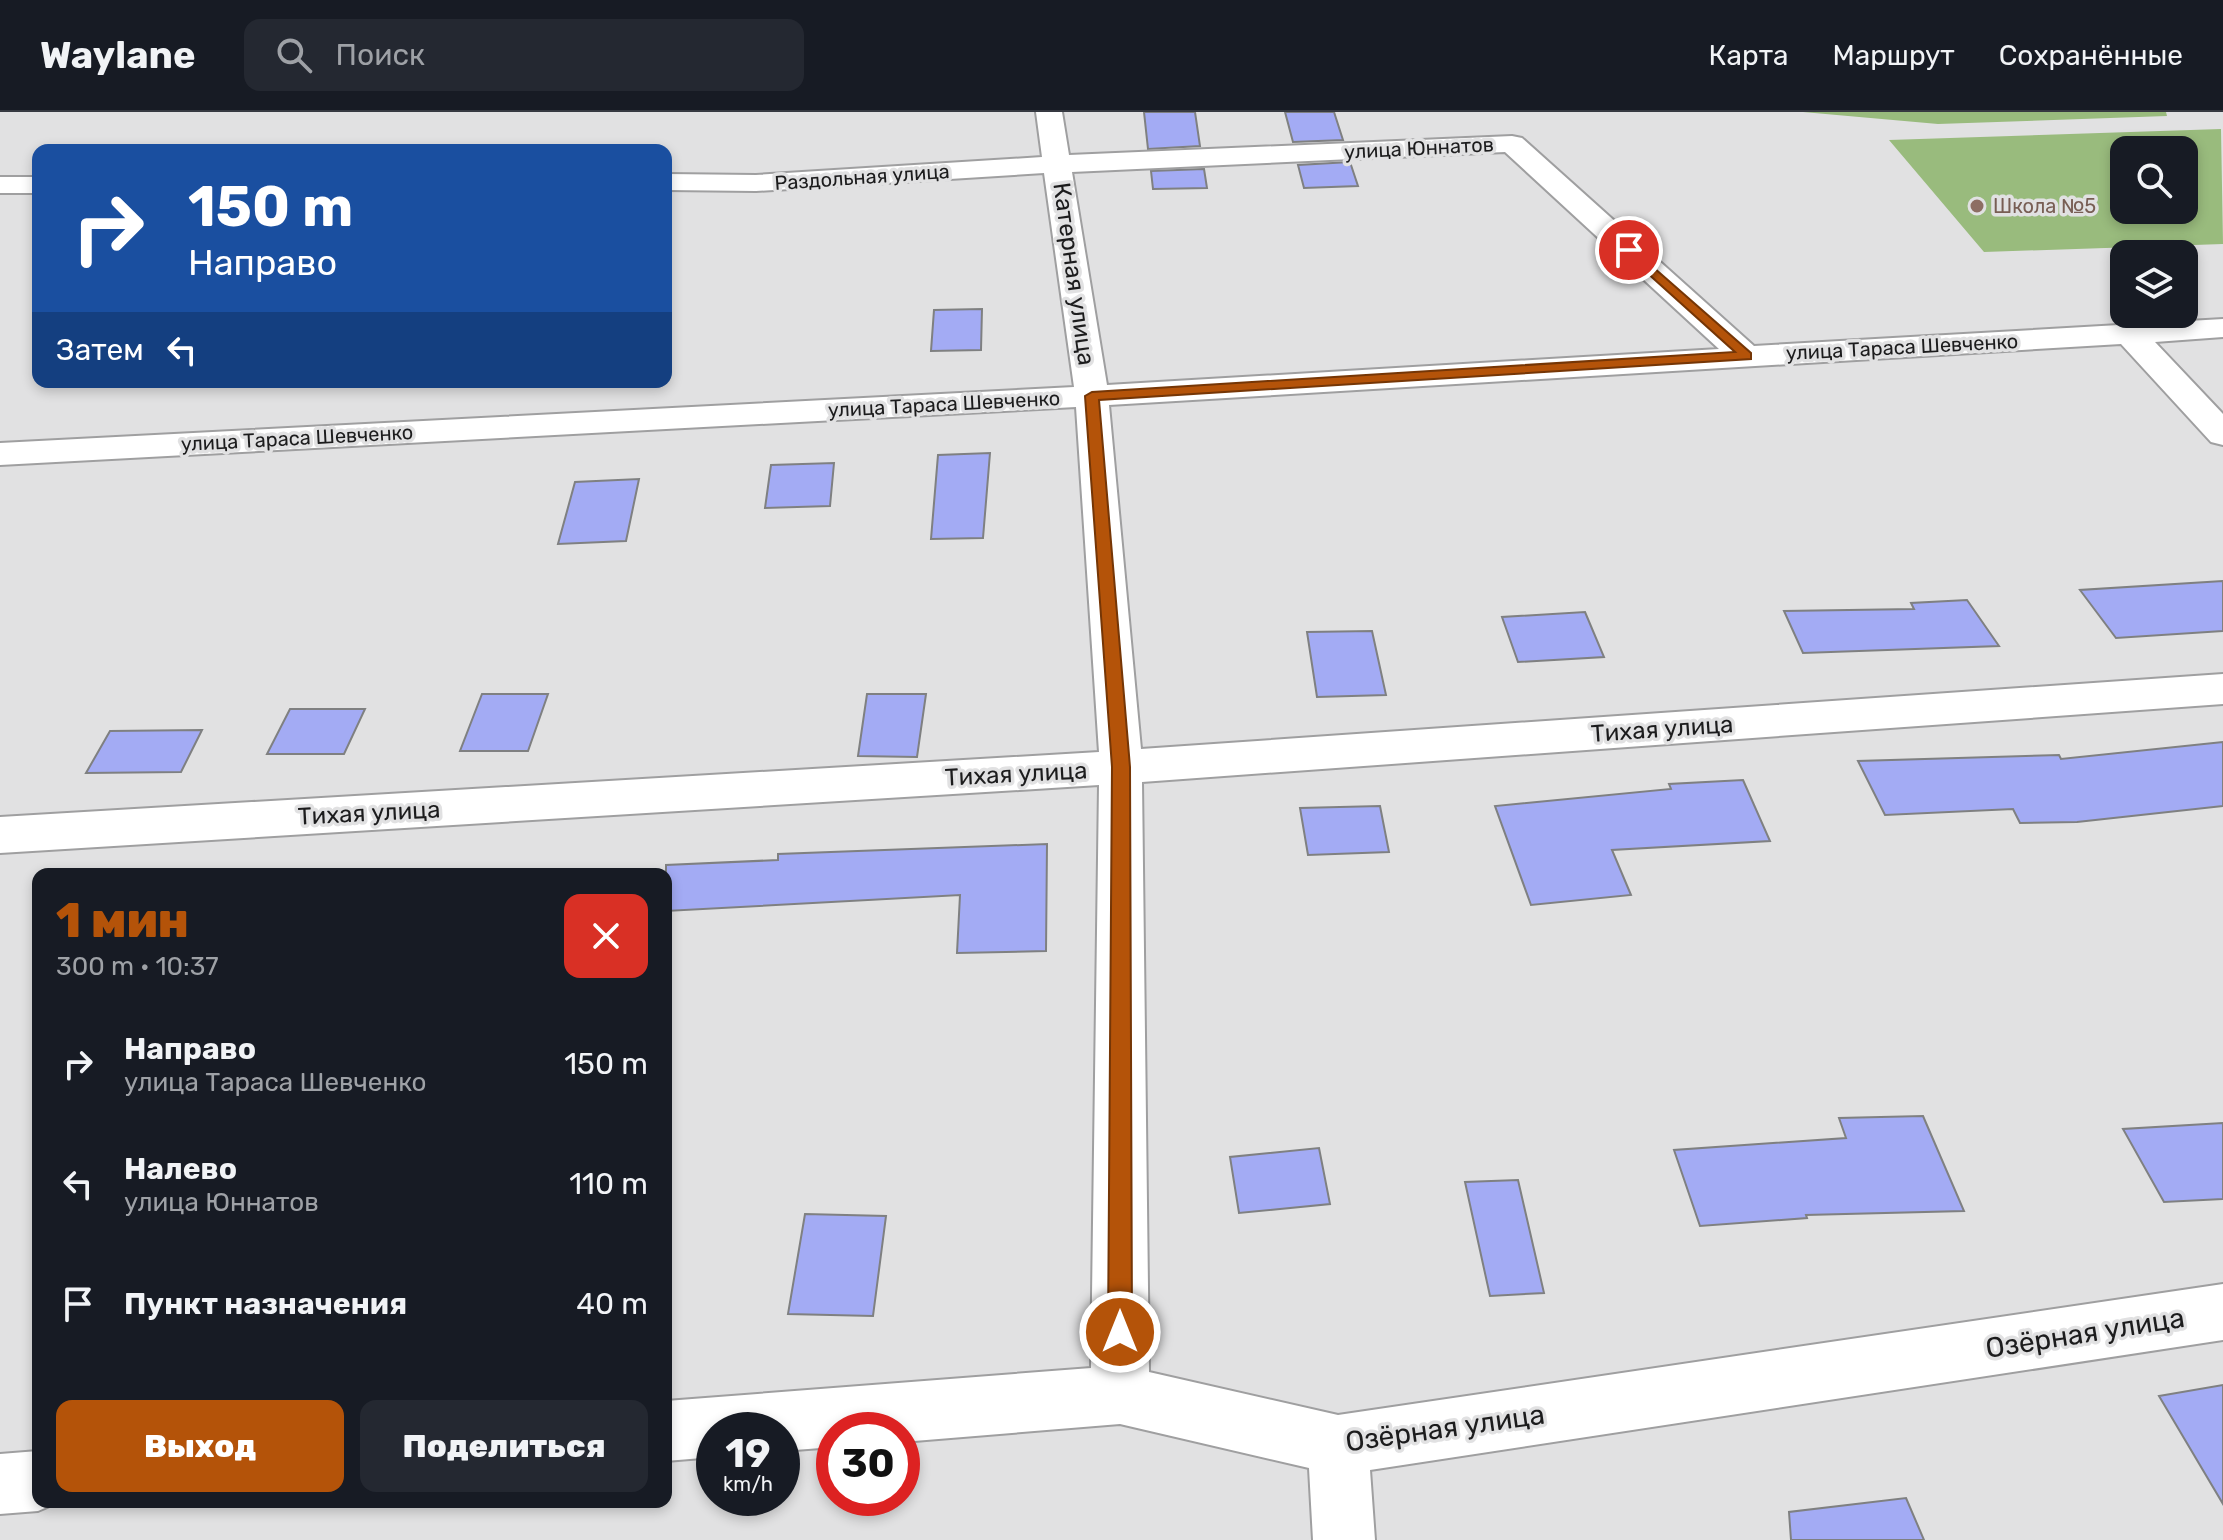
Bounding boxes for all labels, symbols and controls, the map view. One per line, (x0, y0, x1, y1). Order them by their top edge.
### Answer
search box (244, 19, 804, 91)
text: Waylane (40, 32, 196, 78)
icon: search (272, 33, 316, 77)
text: Поиск (336, 37, 425, 73)
text: Карта (1709, 39, 1788, 72)
text: Маршрут (1832, 39, 1955, 72)
text: Сохранённые (1999, 39, 2183, 72)
street label: улица Юннатов (1344, 132, 1494, 164)
map controls (2110, 136, 2198, 328)
button: search (2110, 136, 2198, 224)
street label: Раздольная улица (774, 159, 950, 195)
text: 150 m (188, 174, 353, 240)
icon: right (56, 176, 160, 280)
street label: Катерная улица (1047, 181, 1101, 367)
place label: Школа №5 (1993, 194, 2096, 218)
marker: Школа №5 (1968, 197, 1986, 215)
pin (1595, 216, 1663, 284)
icon: arrive (1607, 228, 1651, 272)
button: layers (2110, 240, 2198, 328)
text: Направо (188, 241, 337, 284)
icon: left (160, 328, 204, 372)
street label: улица Тараса Шевченко (1785, 329, 2019, 365)
text: Затем (56, 332, 144, 368)
street label: улица Тараса Шевченко (827, 386, 1061, 422)
street label: улица Тараса Шевченко (180, 420, 414, 456)
street label: Тихая улица (1590, 710, 1734, 748)
street label: Тихая улица (944, 756, 1088, 792)
street label: Тихая улица (297, 795, 441, 831)
text: 1 мин (56, 892, 189, 949)
button: close (564, 894, 648, 978)
text: 300 m · 10:37 (56, 951, 219, 982)
text: Направо (124, 1031, 256, 1067)
icon: right (56, 1042, 100, 1086)
text: 150 m (564, 1046, 648, 1082)
text: улица Тараса Шевченко (124, 1067, 426, 1098)
text: Налево (124, 1151, 237, 1187)
icon: left (56, 1162, 100, 1206)
text: 110 m (569, 1166, 648, 1202)
text: улица Юннатов (124, 1187, 319, 1218)
icon: arrive (56, 1282, 100, 1326)
text: Пункт назначения (124, 1286, 407, 1322)
text: 40 m (576, 1286, 648, 1322)
position arrow (1078, 1290, 1162, 1374)
street label: Озёрная улица (1983, 1301, 2187, 1365)
street label: Озёрная улица (1343, 1398, 1547, 1458)
button: Выход (56, 1400, 344, 1492)
button: Поделиться (360, 1400, 648, 1492)
speed limit sign: 30 (816, 1412, 920, 1516)
text: 19 (725, 1430, 771, 1477)
text: km/h (723, 1472, 773, 1496)

